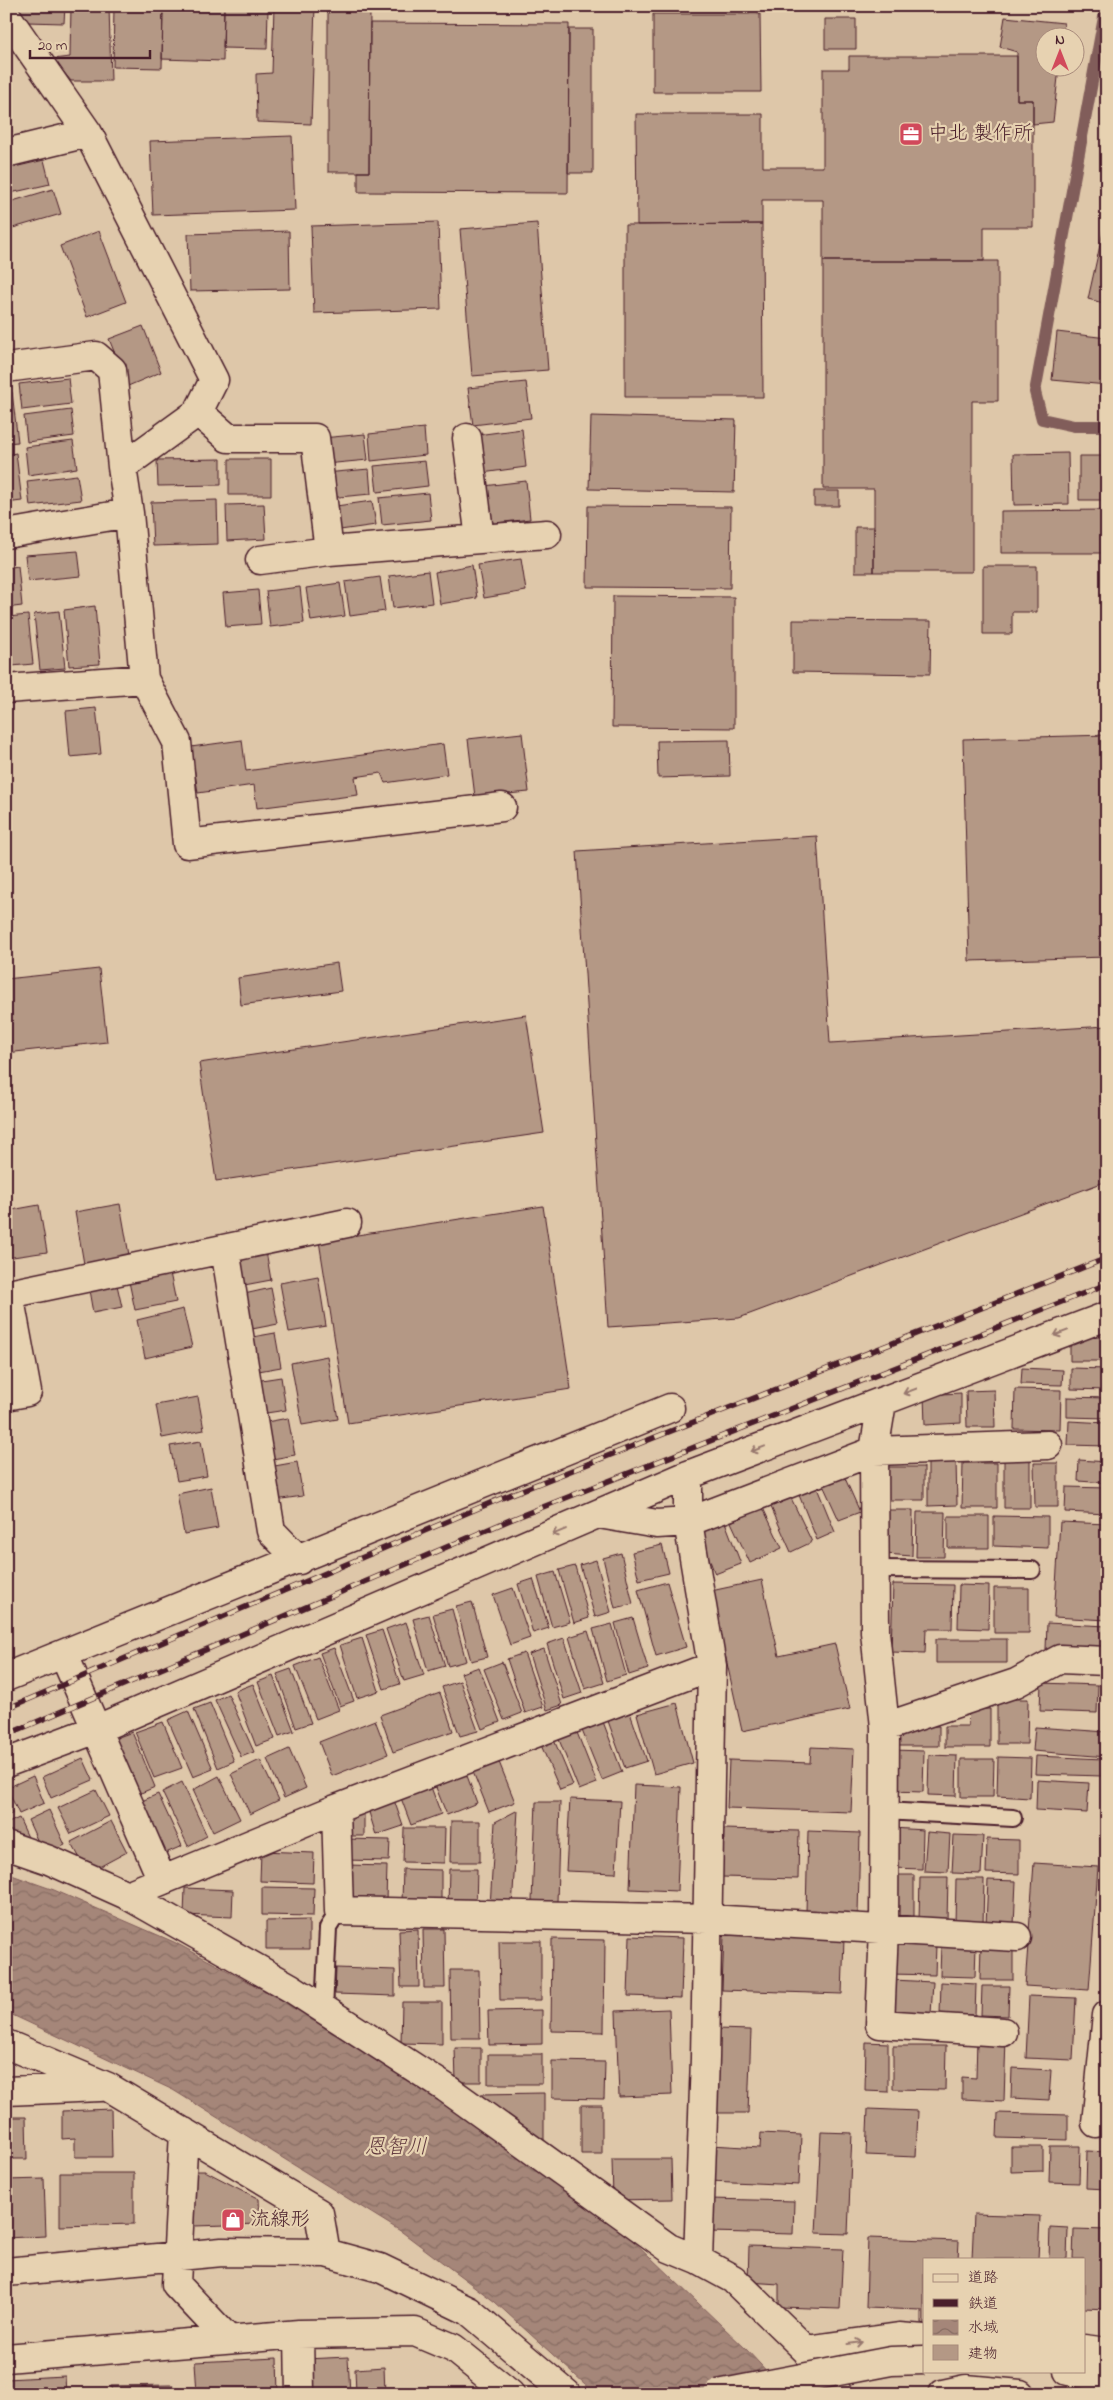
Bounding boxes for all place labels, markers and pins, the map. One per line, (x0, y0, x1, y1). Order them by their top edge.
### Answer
place label: 中北 製作所 (928, 120, 1033, 149)
office icon: 中北 製作所 (898, 121, 924, 147)
place label: 流線形 (250, 2206, 310, 2235)
shop icon: 流線形 (220, 2207, 246, 2233)

